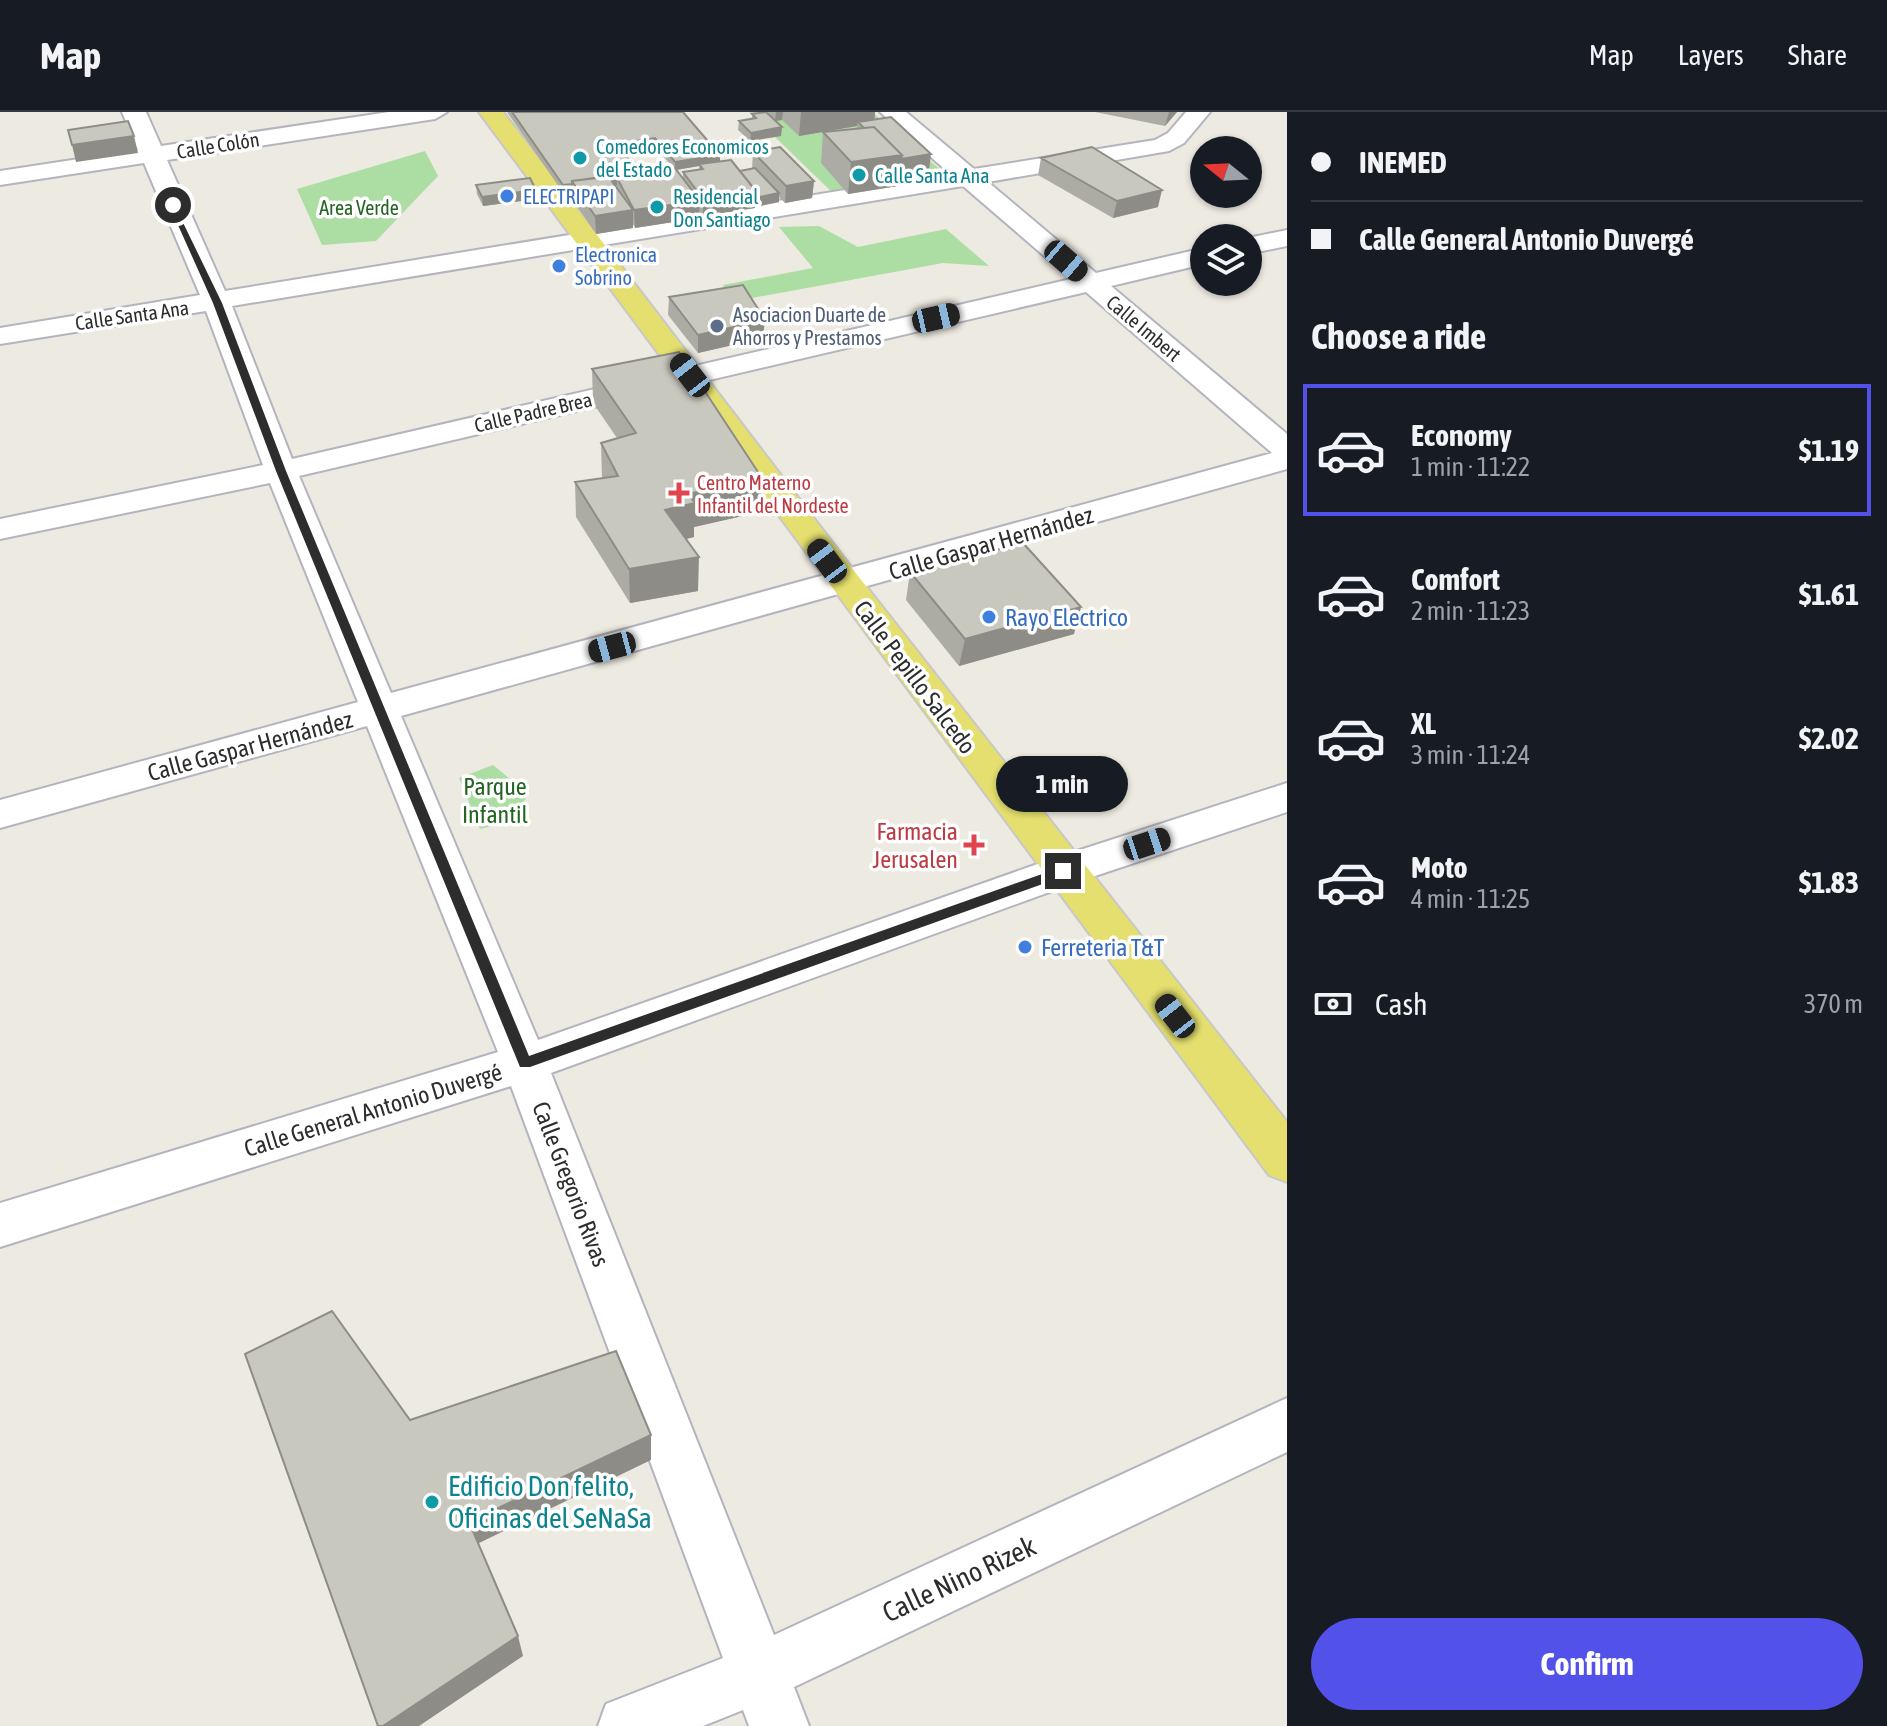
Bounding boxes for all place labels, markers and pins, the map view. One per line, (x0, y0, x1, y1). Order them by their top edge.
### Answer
place label: Comedores Economicos del Estado (596, 135, 769, 181)
marker: Comedores Economicos del Estado (571, 149, 589, 167)
place label: Calle Santa Ana (875, 164, 990, 187)
marker: Calle Santa Ana (850, 166, 868, 184)
place label: ELECTRIPAPI (523, 185, 614, 208)
place label: Residencial Don Santiago (673, 185, 771, 231)
marker: ELECTRIPAPI (498, 187, 516, 205)
marker: Residencial Don Santiago (648, 198, 666, 216)
place label: Electronica Sobrino (575, 243, 657, 289)
marker: Electronica Sobrino (550, 257, 568, 275)
place label: Asociacion Duarte de Ahorros y Prestamos (733, 303, 886, 349)
marker: Asociacion Duarte de Ahorros y Prestamos (708, 317, 726, 335)
place label: Centro Materno Infantil del Nordeste (697, 471, 849, 517)
marker: Centro Materno Infantil del Nordeste (668, 482, 690, 504)
place label: Rayo Electrico (1005, 604, 1128, 631)
marker: Rayo Electrico (980, 608, 998, 626)
place label: Farmacia Jerusalen (872, 818, 958, 873)
marker: Farmacia Jerusalen (965, 836, 983, 854)
place label: Ferreteria T&T (1041, 934, 1165, 961)
marker: Ferreteria T&T (1016, 938, 1034, 956)
place label: Edificio Don felito, Oficinas del SeNaSa (448, 1470, 652, 1534)
marker: Edificio Don felito, Oficinas del SeNaSa (423, 1493, 441, 1511)

